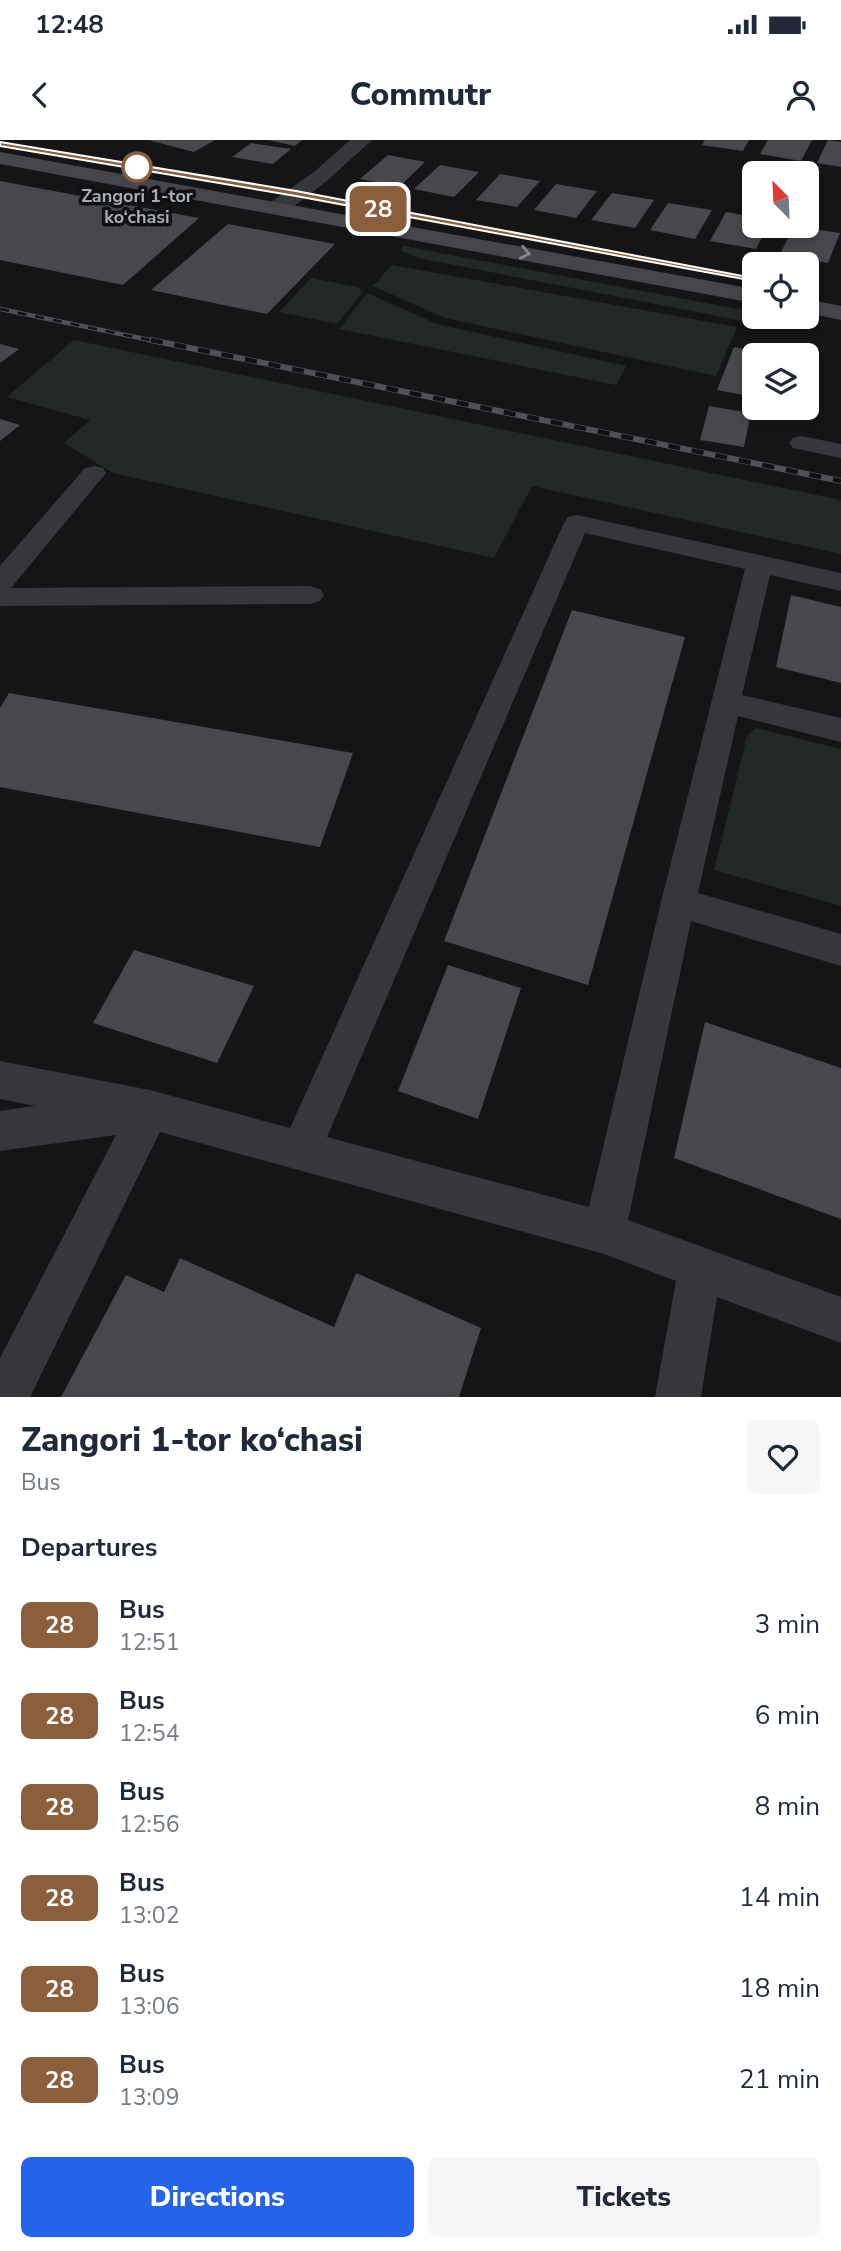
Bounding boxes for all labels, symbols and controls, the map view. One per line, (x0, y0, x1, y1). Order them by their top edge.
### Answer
text: 12:48 (35, 7, 104, 42)
text: Commutr (350, 73, 491, 116)
icon: back (21, 76, 59, 114)
icon: person (782, 76, 820, 114)
marker: Zangori 1-tor ko‘chasi (122, 152, 152, 182)
north arrow (742, 161, 819, 238)
map controls (742, 161, 819, 420)
place label: Zangori 1-tor ko‘chasi (81, 184, 193, 229)
line badge: 28 (346, 186, 410, 232)
text: 28 (364, 193, 392, 225)
one-way arrow (519, 245, 531, 260)
button: locate (742, 252, 819, 329)
button: layers (742, 343, 819, 420)
text: Zangori 1-tor ko‘chasi (21, 1418, 363, 1463)
button: heart (746, 1420, 820, 1494)
text: Bus (21, 1467, 61, 1498)
text: Departures (21, 1530, 157, 1565)
text: Bus (119, 1592, 165, 1627)
text: 3 min (755, 1607, 820, 1642)
text: 28 (45, 1609, 74, 1641)
text: 12:51 (119, 1627, 179, 1658)
text: Bus (119, 1683, 165, 1718)
text: 6 min (755, 1698, 820, 1733)
text: 28 (45, 1700, 74, 1732)
text: 12:54 (119, 1718, 179, 1749)
text: Bus (119, 1774, 165, 1809)
text: 8 min (755, 1789, 820, 1824)
text: 28 (45, 1791, 74, 1823)
text: 12:56 (119, 1809, 179, 1840)
text: Bus (119, 1865, 165, 1900)
text: 14 min (739, 1880, 820, 1915)
text: 28 (45, 1882, 74, 1914)
text: 13:02 (119, 1900, 179, 1931)
text: Bus (119, 1956, 165, 1991)
text: 18 min (739, 1971, 820, 2006)
text: 28 (45, 1973, 74, 2005)
text: 13:06 (119, 1991, 179, 2022)
text: Bus (119, 2047, 165, 2082)
text: 21 min (739, 2062, 820, 2097)
text: 28 (45, 2064, 74, 2096)
text: 13:09 (119, 2082, 179, 2113)
button: Directions (21, 2157, 414, 2237)
button: Tickets (428, 2157, 820, 2237)

